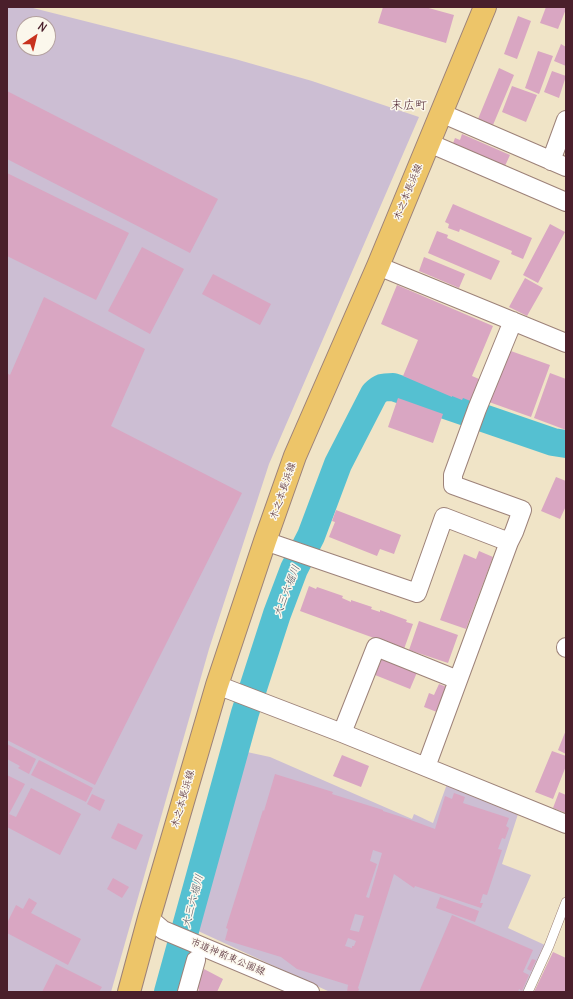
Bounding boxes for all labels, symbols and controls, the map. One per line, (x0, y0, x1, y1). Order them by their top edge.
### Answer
north arrow (16, 16, 56, 56)
text: N (35, 19, 49, 35)
district label: 末広町 (391, 99, 427, 113)
street label: 木之本長浜線 (391, 162, 425, 222)
street label: 木之本長浜線 (268, 461, 298, 521)
water label: 大三六堀川 (271, 563, 303, 619)
street label: 木之本長浜線 (169, 769, 197, 829)
water label: 大三六堀川 (180, 873, 206, 929)
street label: 市道神前東公園線 (189, 936, 267, 978)

